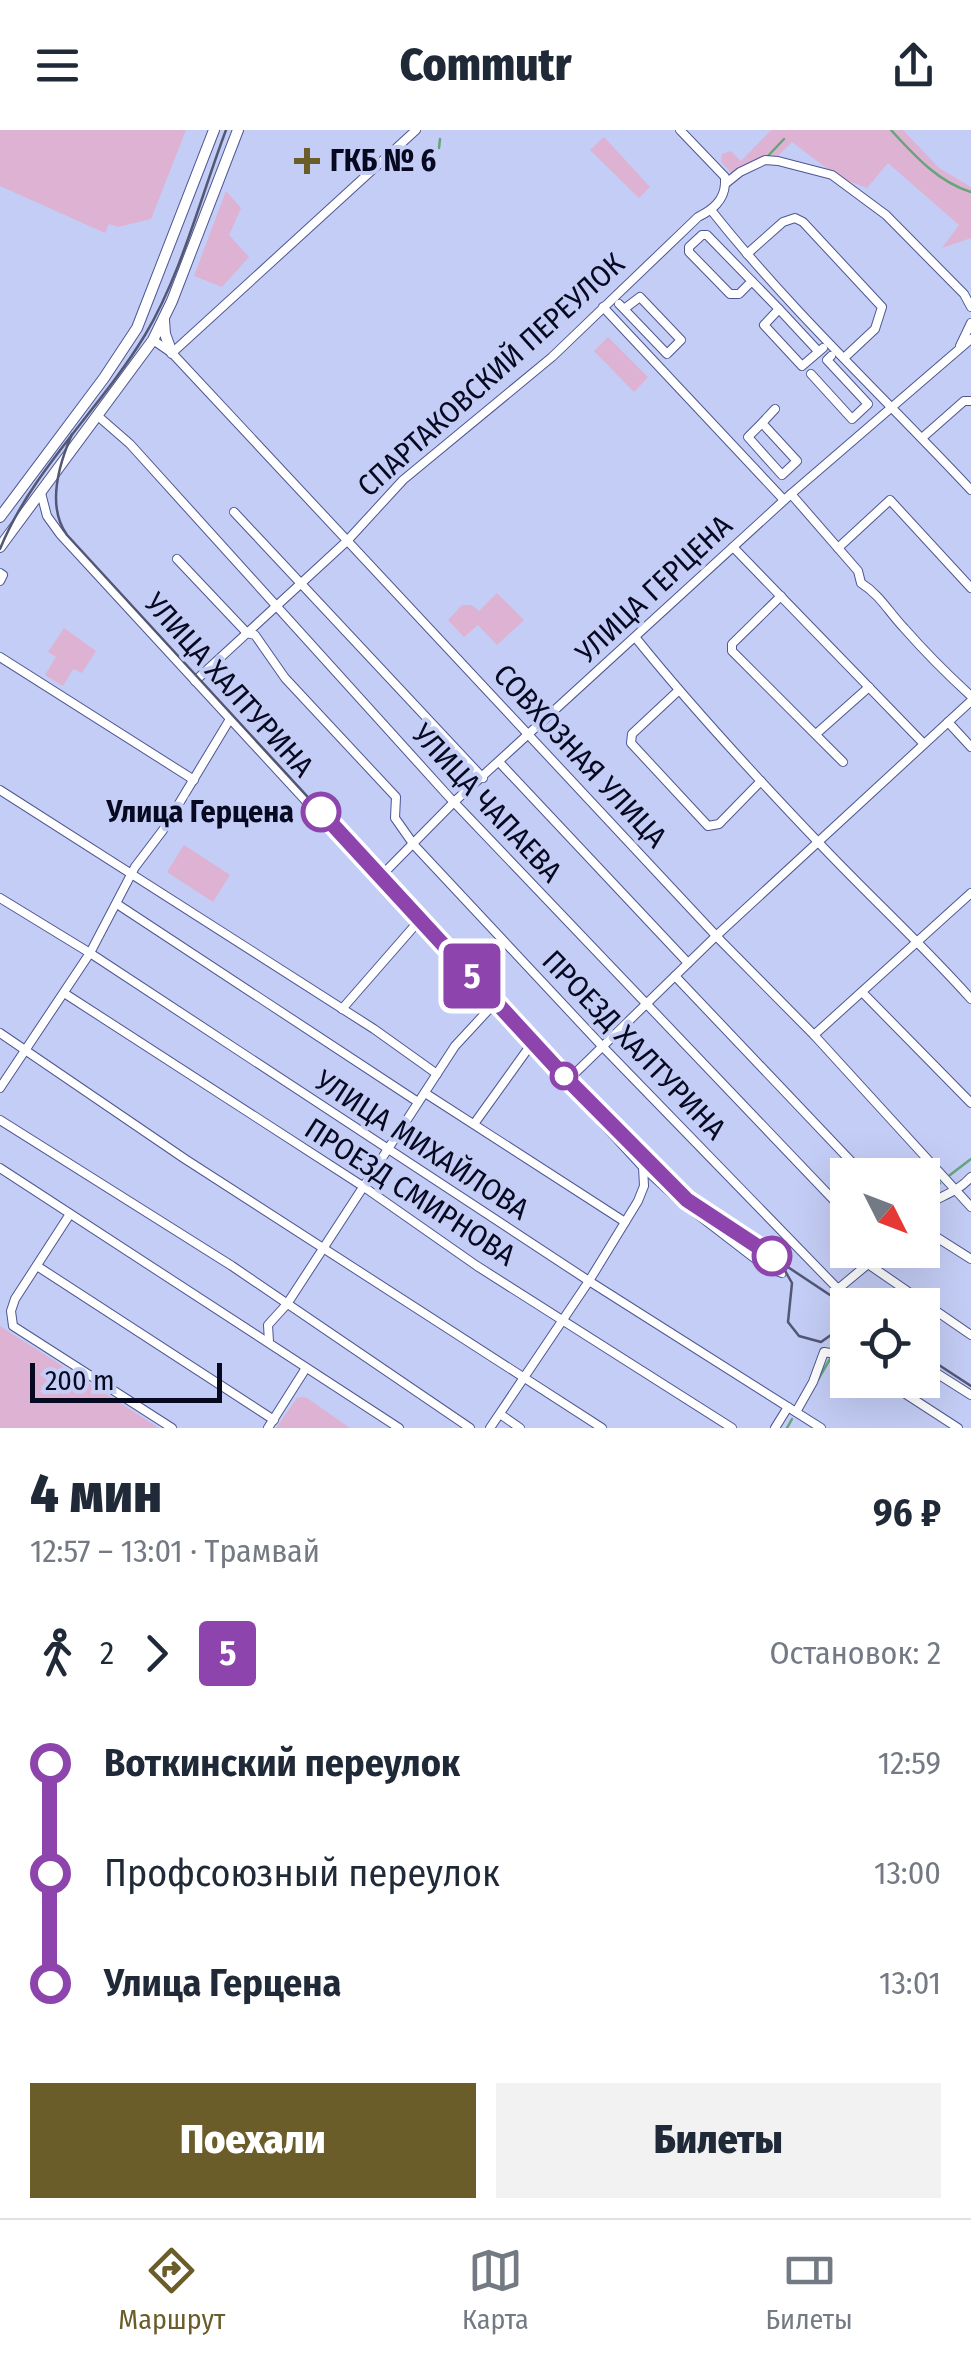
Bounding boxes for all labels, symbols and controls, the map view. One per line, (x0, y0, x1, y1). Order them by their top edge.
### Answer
icon: menu (30, 38, 85, 93)
text: Commutr (400, 38, 571, 92)
icon: share (886, 38, 941, 93)
place label: ГКБ № 6 (330, 143, 436, 179)
marker: ГКБ № 6 (294, 148, 320, 174)
street label: СПАРТАКОВСКИЙ ПЕРЕУЛОК (350, 246, 632, 504)
street label: УЛИЦА ГЕРЦЕНА (568, 507, 740, 671)
street label: УЛИЦА ХАЛТУРИНА (136, 585, 321, 785)
street label: СОВХОЗНАЯ УЛИЦА (486, 657, 674, 855)
street label: УЛИЦА ЧАПАЕВА (404, 716, 570, 890)
marker: Улица Герцена (302, 793, 340, 831)
place label: Улица Герцена (106, 794, 294, 830)
street label: ПРОЕЗД ХАЛТУРИНА (535, 943, 733, 1147)
line badge: 5 (440, 944, 504, 1008)
text: 5 (463, 955, 481, 997)
street label: УЛИЦА МИХАЙЛОВА (308, 1062, 536, 1228)
unlabelled marker (551, 1063, 577, 1089)
street label: ПРОЕЗД СМИРНОВА (298, 1111, 522, 1274)
north arrow (830, 1158, 940, 1268)
map controls (830, 1158, 940, 1398)
unlabelled marker (753, 1237, 791, 1275)
button: locate (830, 1288, 940, 1398)
scale bar (30, 1358, 222, 1402)
text: 200 m (45, 1364, 115, 1397)
text: 4 мин (30, 1461, 162, 1527)
text: 96 ₽ (873, 1490, 941, 1536)
text: 12:57 – 13:01 · Трамвай (30, 1532, 320, 1570)
icon: walk (30, 1626, 85, 1681)
icon: forward (129, 1626, 184, 1681)
text: 5 (219, 1632, 236, 1674)
text: 2 (100, 1634, 114, 1672)
text: Остановок: 2 (769, 1634, 941, 1672)
text: Воткинский переулок (104, 1740, 460, 1786)
text: 12:59 (878, 1744, 941, 1782)
text: Профсоюзный переулок (104, 1850, 500, 1896)
text: 13:00 (874, 1854, 941, 1892)
text: Улица Герцена (104, 1960, 341, 2006)
text: 13:01 (879, 1964, 941, 2002)
button: Поехали (30, 2083, 476, 2198)
button: Билеты (496, 2083, 941, 2198)
tab: Маршрут (118, 2243, 225, 2336)
tab: Карта (462, 2243, 529, 2336)
tab: Билеты (765, 2243, 853, 2336)

